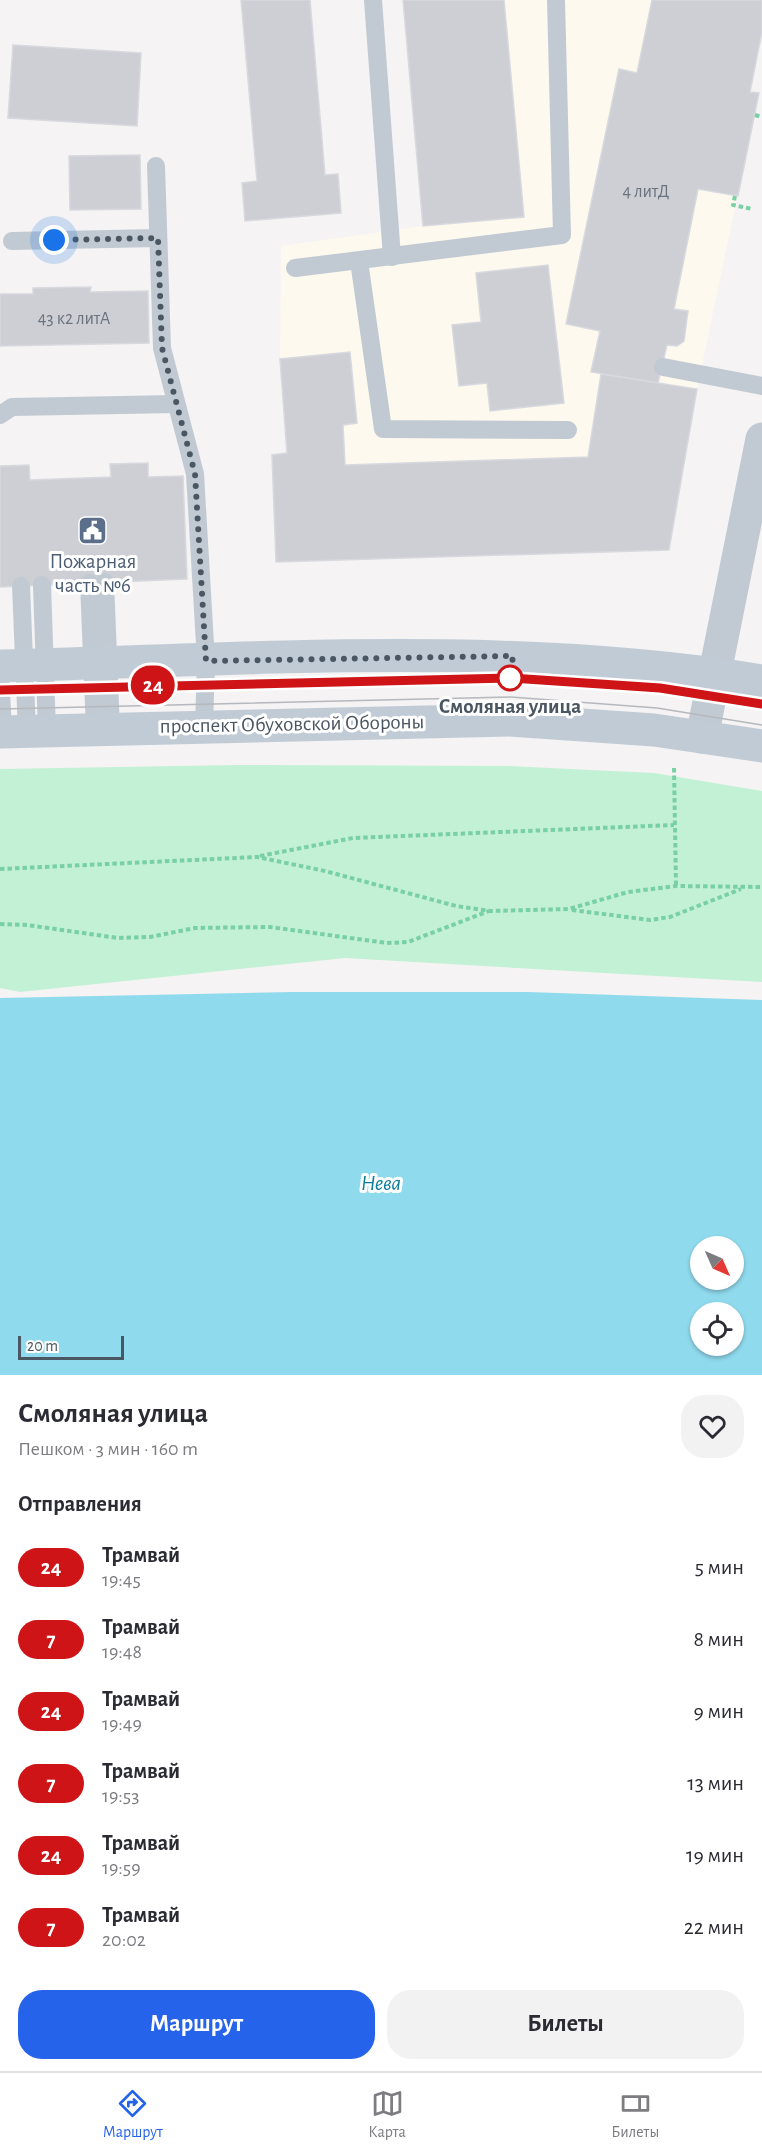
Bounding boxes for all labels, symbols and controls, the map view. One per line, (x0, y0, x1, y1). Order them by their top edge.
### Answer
house number: 4 литД (623, 183, 669, 201)
your location (39, 225, 69, 255)
house number: 43 к2 литА (38, 310, 111, 328)
public building icon: Пожарная часть №6 (77, 514, 109, 546)
place label: Пожарная часть №6 (50, 551, 136, 596)
marker: Смоляная улица (497, 665, 523, 691)
line badge: 24 (126, 666, 180, 704)
text: 24 (143, 675, 163, 696)
place label: Смоляная улица (439, 696, 581, 717)
street label: проспект Обуховской Обороны (159, 711, 425, 737)
water label: Нева (361, 1172, 401, 1194)
north arrow (690, 1236, 744, 1290)
map controls (690, 1236, 744, 1356)
button: locate (690, 1302, 744, 1356)
scale bar (18, 1333, 124, 1360)
text: 20 m (27, 1338, 58, 1354)
button: heart (681, 1395, 744, 1458)
text: Смоляная улица (18, 1400, 208, 1428)
text: Пешком · 3 мин · 160 m (18, 1439, 198, 1459)
text: Отправления (18, 1493, 142, 1515)
text: Трамвай (102, 1544, 180, 1566)
text: 5 мин (695, 1556, 744, 1578)
text: 24 (41, 1557, 61, 1578)
text: 19:45 (102, 1570, 141, 1590)
text: Трамвай (102, 1616, 180, 1638)
text: 8 мин (693, 1628, 744, 1650)
text: 7 (46, 1629, 56, 1650)
text: 19:48 (102, 1642, 142, 1662)
text: Трамвай (102, 1688, 180, 1710)
text: 9 мин (693, 1700, 744, 1722)
text: 24 (41, 1701, 61, 1722)
text: 19:49 (102, 1714, 142, 1734)
text: Трамвай (102, 1760, 180, 1782)
text: 13 мин (687, 1772, 744, 1794)
text: 7 (46, 1773, 56, 1794)
text: 19:53 (102, 1786, 139, 1806)
text: Трамвай (102, 1832, 180, 1854)
text: 19 мин (686, 1844, 744, 1866)
text: 24 (41, 1845, 61, 1866)
text: 19:59 (102, 1858, 141, 1878)
text: Трамвай (102, 1904, 180, 1926)
text: 22 мин (684, 1916, 744, 1938)
text: 7 (46, 1917, 56, 1938)
text: 20:02 (102, 1930, 146, 1950)
button: Маршрут (18, 1990, 375, 2059)
button: Билеты (387, 1990, 744, 2059)
tab: Маршрут (103, 2087, 163, 2142)
tab: Карта (368, 2087, 406, 2142)
tab: Билеты (611, 2087, 659, 2142)

